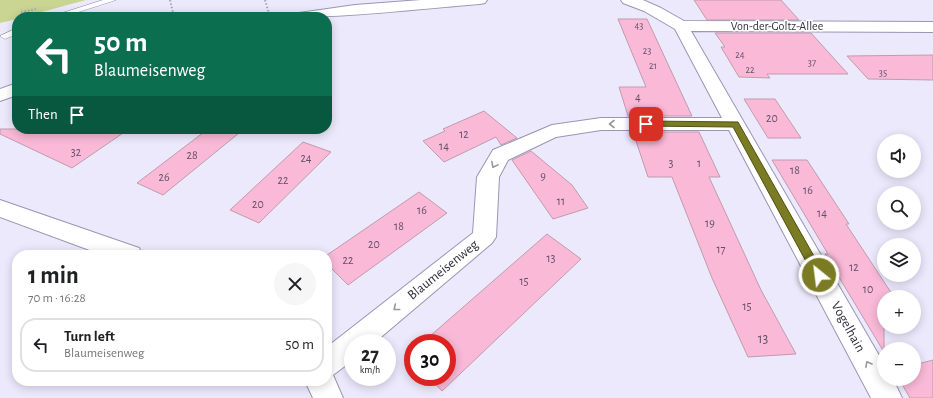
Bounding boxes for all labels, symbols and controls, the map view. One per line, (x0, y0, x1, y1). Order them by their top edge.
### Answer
street label: Von-der-Goltz-Allee (731, 20, 823, 32)
house number: 43 (635, 21, 643, 31)
icon: left (28, 28, 80, 80)
text: 50 m (94, 29, 148, 57)
house number: 23 (643, 46, 651, 56)
house number: 24 (735, 50, 745, 60)
house number: 37 (808, 58, 816, 68)
house number: 21 (649, 61, 657, 71)
text: Blaumeisenweg (94, 62, 205, 80)
house number: 22 (745, 65, 755, 75)
house number: 35 (879, 68, 887, 78)
house number: 4 (635, 91, 641, 103)
icon: arrive (66, 104, 88, 126)
text: Then (28, 107, 58, 122)
pin (629, 107, 663, 141)
house number: 20 (766, 112, 778, 124)
icon: arrive (635, 113, 657, 135)
one-way arrow (609, 120, 615, 128)
house number: 12 (459, 128, 469, 140)
map controls (877, 134, 921, 386)
button: sound (877, 134, 921, 178)
house number: 14 (439, 140, 449, 152)
house number: 32 (71, 146, 82, 158)
house number: 28 (186, 149, 198, 161)
house number: 24 (300, 152, 312, 164)
house number: 3 (669, 157, 674, 169)
house number: 1 (697, 157, 701, 169)
one-way arrow (492, 161, 499, 169)
house number: 18 (790, 164, 800, 176)
house number: 9 (540, 170, 546, 182)
house number: 26 (158, 171, 170, 183)
house number: 22 (278, 174, 289, 186)
house number: 16 (803, 184, 813, 196)
button: search (877, 186, 921, 230)
house number: 11 (557, 195, 565, 207)
house number: 20 (252, 198, 264, 210)
house number: 16 (417, 204, 427, 216)
house number: 14 (817, 207, 827, 219)
house number: 19 (705, 217, 715, 229)
house number: 18 (394, 220, 404, 232)
street label: Blaumeisenweg (405, 237, 481, 303)
house number: 20 (368, 238, 380, 250)
button: layers (877, 238, 921, 282)
house number: 17 (716, 243, 726, 255)
house number: 13 (546, 252, 556, 264)
house number: 22 (343, 254, 354, 266)
position arrow (798, 254, 840, 296)
house number: 12 (849, 261, 859, 273)
button: close (274, 263, 316, 305)
text: 1 min (28, 264, 79, 288)
house number: 15 (519, 275, 529, 287)
house number: 10 (863, 283, 873, 295)
button: + (877, 290, 921, 334)
text: 70 m · 16:28 (28, 292, 86, 305)
street label: Vogelhain (828, 299, 868, 355)
house number: 15 (742, 300, 752, 312)
one-way arrow (394, 303, 401, 310)
text: Turn left (64, 329, 115, 344)
house number: 13 (758, 332, 769, 346)
icon: left (30, 334, 52, 356)
speed limit sign: 30 (404, 334, 456, 386)
text: 50 m (285, 337, 314, 352)
button: − (877, 342, 921, 386)
text: 27 (361, 345, 379, 365)
text: Blaumeisenweg (64, 347, 144, 360)
one-way arrow (866, 361, 873, 368)
text: km/h (360, 365, 380, 375)

